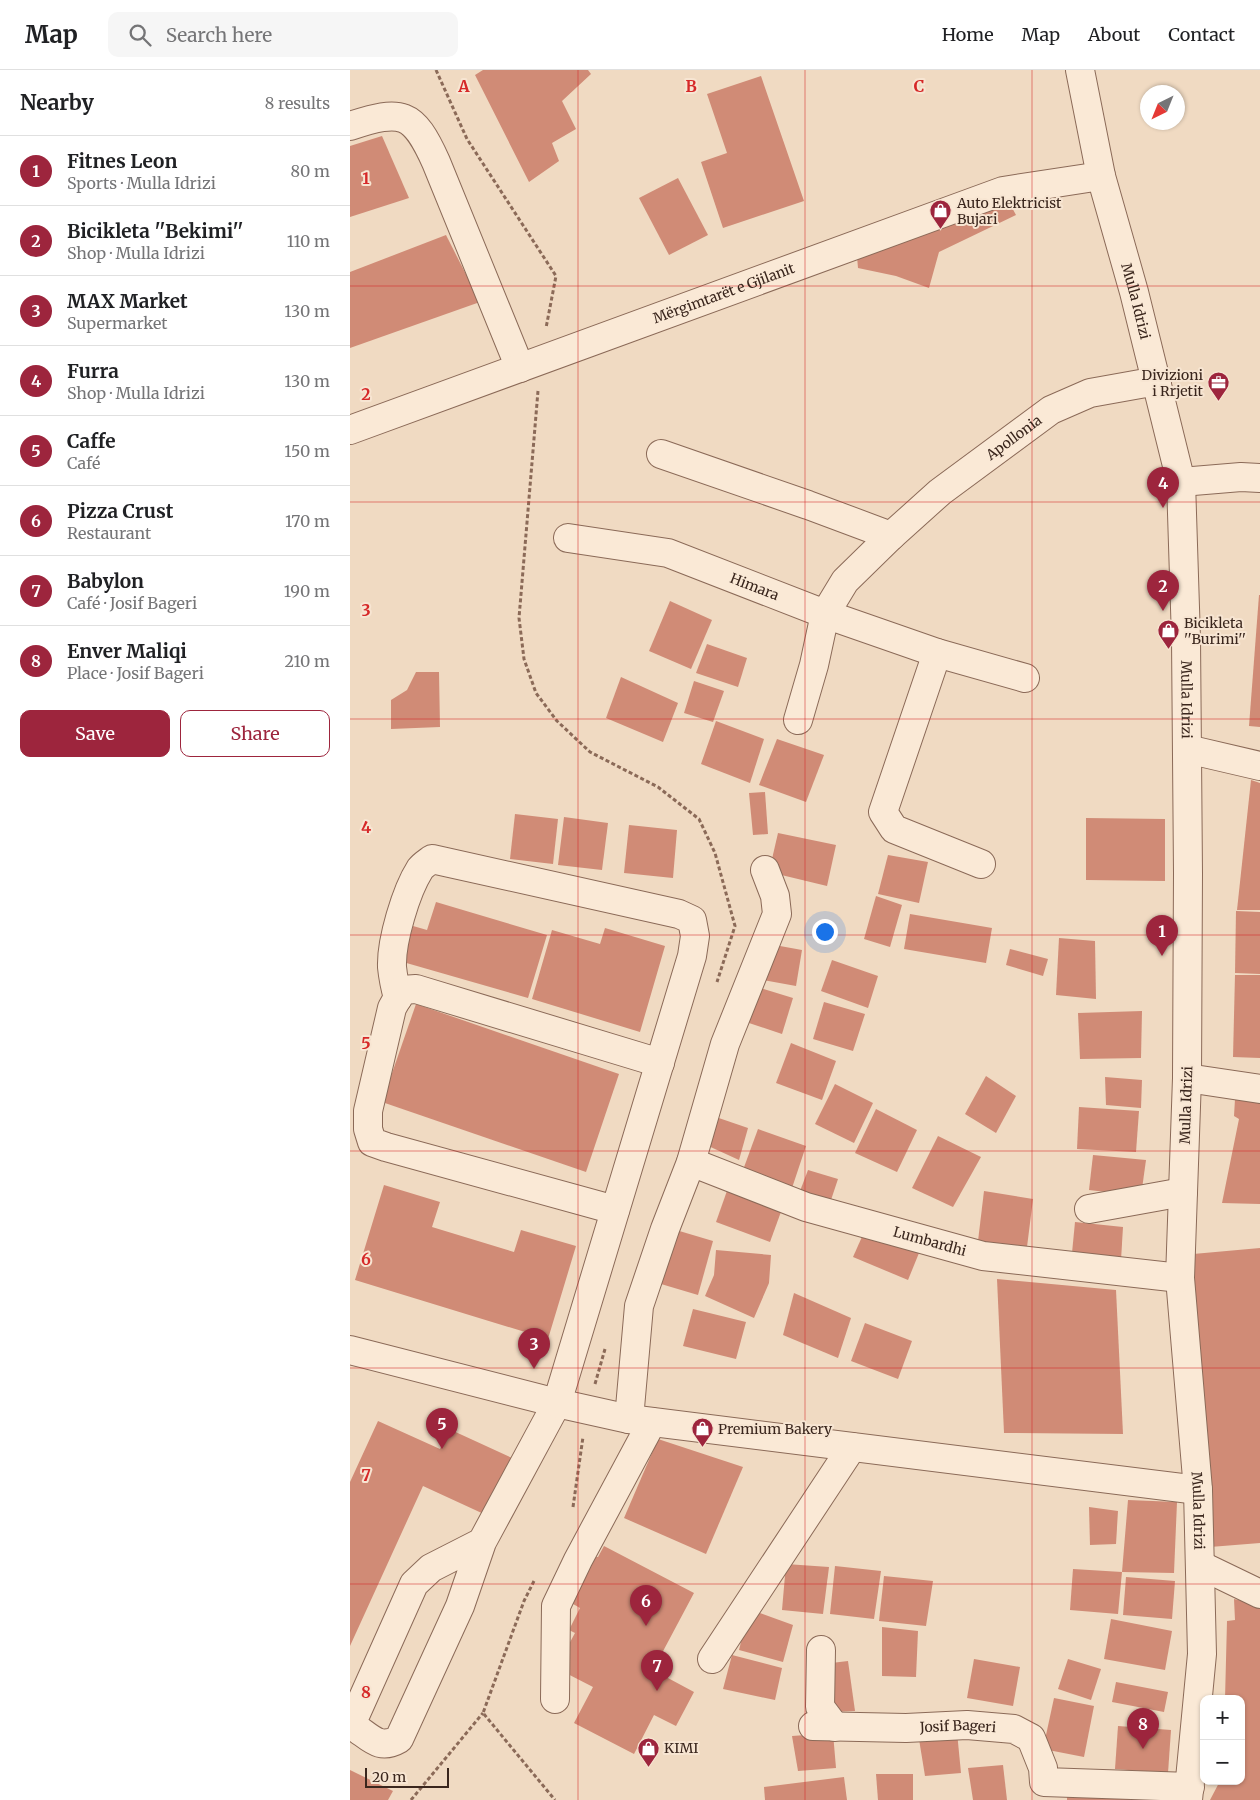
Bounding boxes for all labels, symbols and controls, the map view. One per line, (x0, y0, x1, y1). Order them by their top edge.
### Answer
search box (108, 12, 458, 57)
text: Map (25, 19, 78, 50)
icon: search (126, 21, 154, 49)
text: Search here (166, 23, 272, 47)
text: Home (942, 23, 994, 46)
text: Map (1022, 23, 1060, 46)
text: About (1088, 23, 1140, 46)
text: Contact (1168, 23, 1235, 46)
text: A (457, 76, 470, 96)
text: B (685, 76, 697, 96)
text: C (914, 76, 924, 96)
north arrow (1140, 85, 1185, 130)
text: Nearby (20, 89, 94, 116)
text: 8 results (265, 93, 330, 113)
text: Fitnes Leon (67, 149, 177, 173)
text: 1 (32, 161, 40, 181)
text: 80 m (291, 161, 330, 181)
text: 1 (362, 168, 370, 188)
text: Sports · Mulla Idrizi (67, 173, 216, 193)
place label: Auto Elektricist Bujari (956, 194, 1062, 228)
shop icon: Auto Elektricist Bujari (929, 199, 953, 230)
text: Bicikleta ''Bekimi'' (67, 219, 243, 243)
text: 2 (31, 231, 41, 251)
text: 110 m (287, 231, 330, 251)
text: Shop · Mulla Idrizi (67, 243, 205, 263)
street label: Mërgimtarët e Gjilanit (651, 259, 797, 327)
street label: Mulla Idrizi (1117, 261, 1154, 342)
text: MAX Market (67, 289, 188, 313)
text: 3 (31, 301, 41, 321)
text: 130 m (284, 301, 330, 321)
text: Supermarket (67, 313, 168, 333)
text: Furra (67, 359, 119, 383)
place label: Divizioni i Rrjetit (1142, 366, 1204, 400)
text: 4 (31, 371, 41, 391)
text: 130 m (284, 371, 330, 391)
office icon: Divizioni i Rrjetit (1207, 371, 1231, 402)
text: Shop · Mulla Idrizi (67, 383, 205, 403)
text: 2 (361, 384, 371, 404)
street label: Apollonia (982, 411, 1046, 465)
text: Caffe (67, 429, 115, 453)
text: 5 (31, 441, 41, 461)
text: 150 m (284, 441, 330, 461)
text: Café (67, 453, 100, 473)
pin: 4 (1147, 467, 1179, 508)
text: Pizza Crust (67, 499, 173, 523)
text: 6 (31, 511, 41, 531)
text: 170 m (285, 511, 330, 531)
text: Restaurant (67, 523, 151, 543)
text: Babylon (67, 569, 144, 593)
street label: Himara (728, 569, 782, 604)
pin: 2 (1147, 570, 1179, 611)
text: 7 (31, 581, 41, 601)
text: 190 m (284, 581, 330, 601)
text: Café · Josif Bageri (67, 593, 197, 613)
text: 3 (361, 600, 371, 620)
place label: Bicikleta ''Burimi'' (1184, 614, 1246, 648)
shop icon: Bicikleta ''Burimi'' (1156, 619, 1180, 650)
text: Enver Maliqi (67, 639, 187, 663)
text: 8 (31, 651, 41, 671)
text: 210 m (285, 651, 330, 671)
street label: Mulla Idrizi (1177, 660, 1196, 739)
text: Place · Josif Bageri (67, 663, 204, 683)
button: Save (20, 710, 170, 757)
button: Share (180, 710, 330, 757)
text: 4 (361, 817, 371, 837)
pin: 1 (1146, 915, 1178, 956)
your location (812, 919, 838, 945)
text: 5 (361, 1033, 371, 1053)
street label: Mulla Idrizi (1176, 1065, 1196, 1144)
street label: Lumbardhi (891, 1223, 969, 1260)
text: 6 (361, 1249, 371, 1269)
pin: 3 (518, 1328, 550, 1369)
pin: 5 (426, 1408, 458, 1449)
shop icon: Premium Bakery (690, 1417, 714, 1448)
place label: Premium Bakery (718, 1420, 833, 1438)
text: 7 (361, 1465, 371, 1485)
street label: Mulla Idrizi (1187, 1471, 1208, 1550)
pin: 6 (630, 1585, 662, 1626)
pin: 7 (641, 1650, 673, 1691)
text: 8 (361, 1682, 371, 1702)
map controls (1200, 1695, 1245, 1785)
button: + (1200, 1695, 1245, 1740)
pin: 8 (1127, 1708, 1159, 1749)
street label: Josif Bageri (918, 1716, 997, 1736)
shop icon: KIMI (636, 1736, 660, 1767)
place label: KIMI (664, 1739, 699, 1757)
button: − (1200, 1740, 1245, 1785)
scale bar (365, 1765, 449, 1788)
text: 20 m (372, 1768, 406, 1786)

